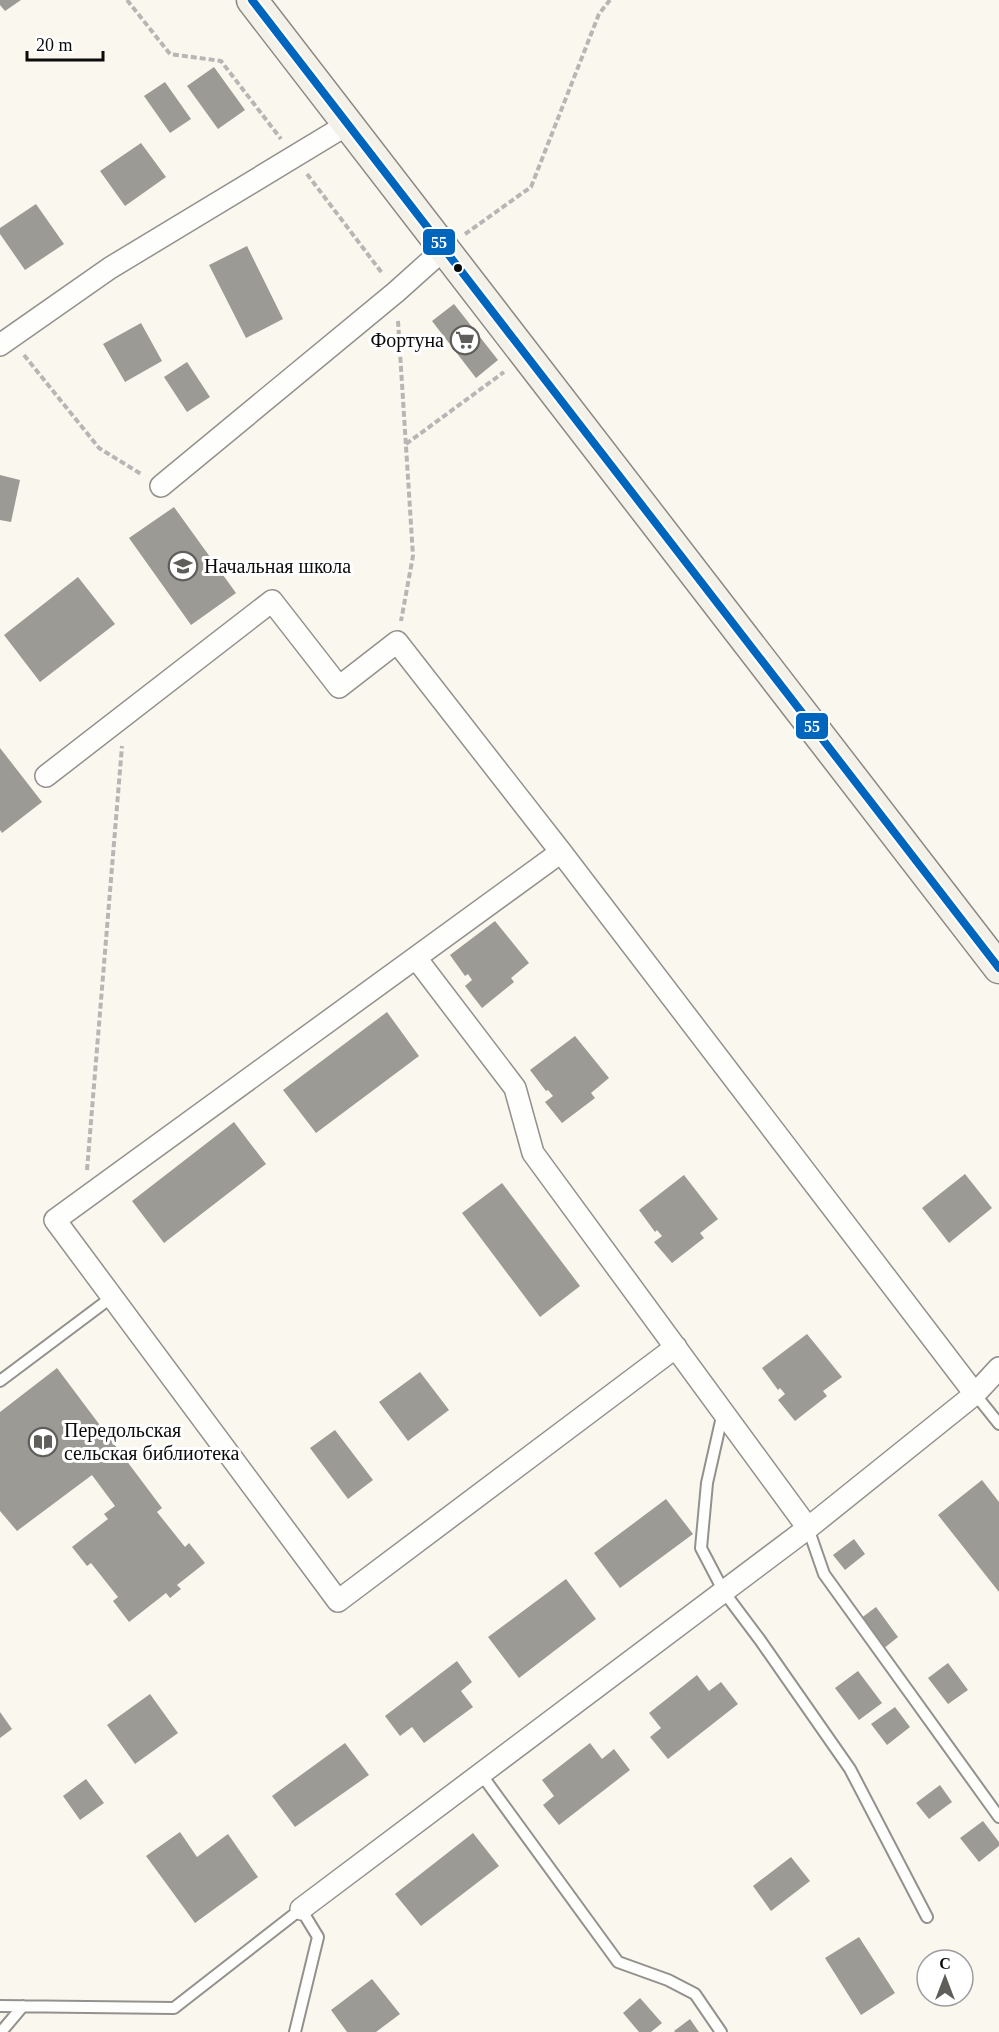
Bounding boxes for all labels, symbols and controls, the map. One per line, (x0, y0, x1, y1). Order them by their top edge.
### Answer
scale bar (27, 24, 104, 62)
text: 20 m (36, 35, 73, 55)
line badge: 55 (422, 228, 456, 256)
text: 55 (431, 234, 447, 251)
unlabelled marker (452, 262, 464, 274)
supermarket icon: Фортуна (449, 324, 481, 356)
place label: Фортуна (370, 329, 444, 352)
school or university icon: Начальная школа (167, 550, 199, 582)
place label: Начальная школа (204, 555, 351, 577)
line badge: 55 (795, 712, 829, 740)
text: 55 (804, 718, 820, 735)
place label: Передольская сельская библиотека (64, 1419, 239, 1464)
library icon: Передольская сельская библиотека (27, 1426, 59, 1458)
north arrow (915, 1948, 975, 2008)
text: С (939, 1955, 951, 1972)

